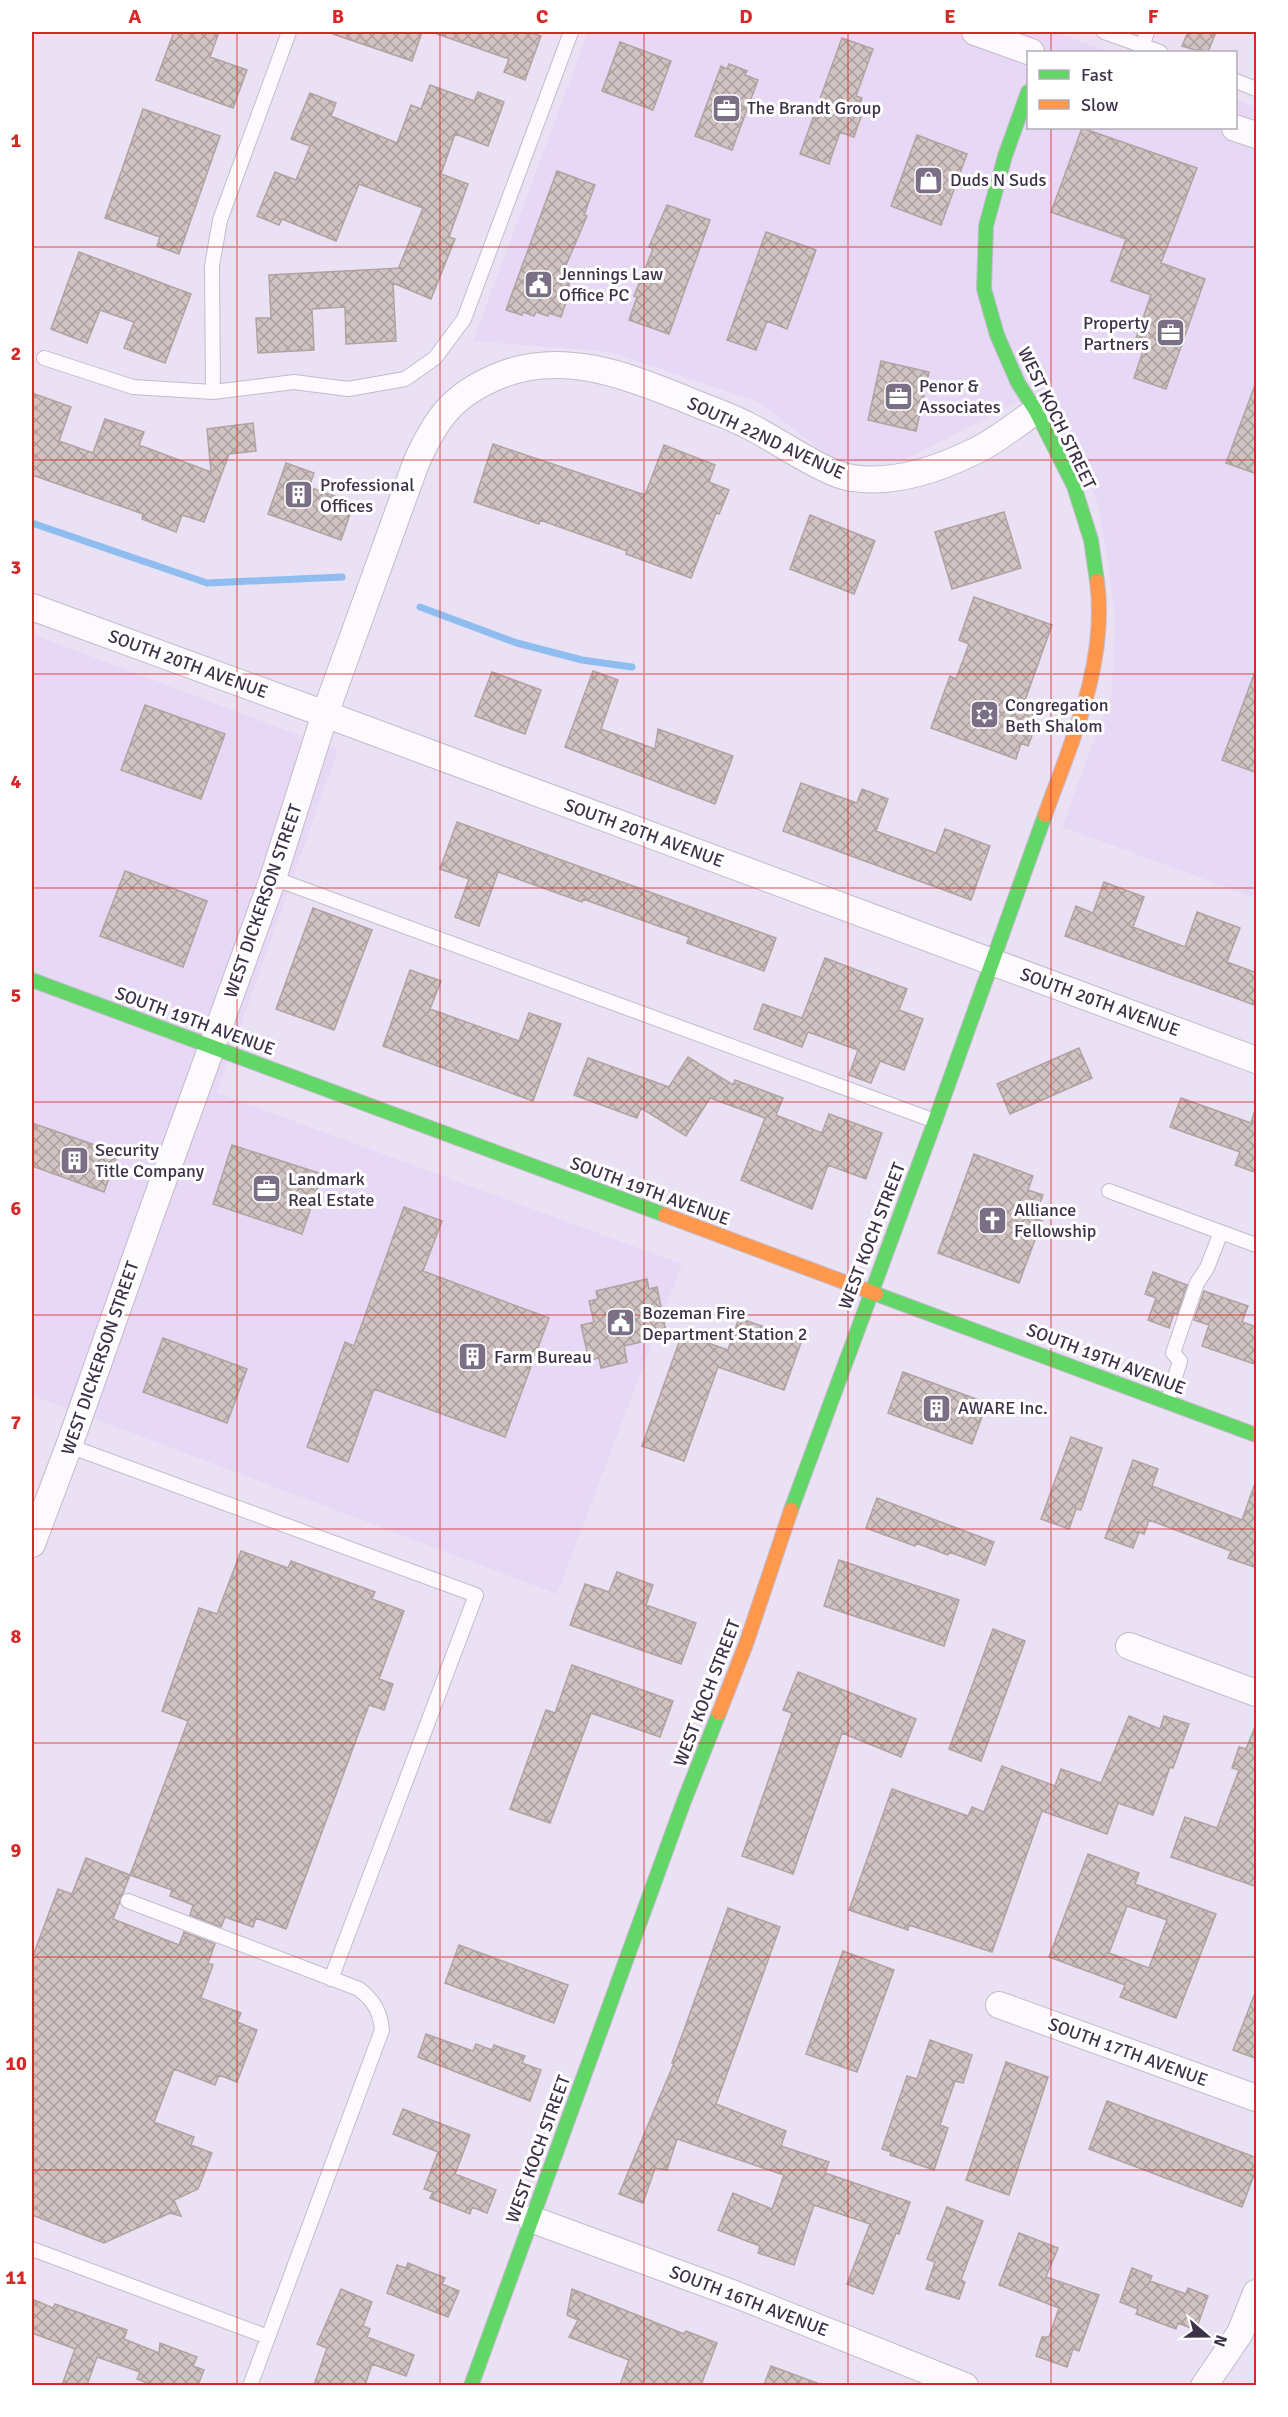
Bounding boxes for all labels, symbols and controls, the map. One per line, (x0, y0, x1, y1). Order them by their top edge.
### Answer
text: A (129, 4, 142, 29)
text: B (332, 4, 344, 29)
text: C (536, 4, 548, 29)
text: D (739, 4, 753, 29)
text: E (944, 4, 956, 29)
text: F (1148, 4, 1159, 29)
legend (1027, 51, 1237, 129)
text: Fast (1081, 64, 1113, 86)
office icon: The Brandt Group (710, 92, 742, 124)
text: Slow (1081, 94, 1118, 116)
place label: The Brandt Group (747, 97, 881, 119)
text: 1 (11, 128, 22, 153)
shop icon: Duds N Suds (913, 164, 945, 196)
place label: Duds N Suds (950, 169, 1046, 191)
place label: Jennings Law Office PC (559, 263, 663, 306)
public building icon: Jennings Law Office PC (522, 268, 554, 300)
place label: Property Partners (1083, 312, 1150, 355)
office icon: Property Partners (1154, 317, 1186, 349)
text: 2 (11, 341, 21, 366)
street label: WEST KOCH STREET (1013, 343, 1101, 493)
place label: Penor & Associates (919, 375, 1001, 418)
office icon: Penor & Associates (882, 380, 914, 412)
street label: SOUTH 22ND AVENUE (684, 392, 848, 484)
place label: Professional Offices (320, 474, 415, 517)
building icon: Professional Offices (283, 479, 315, 511)
text: 3 (11, 555, 21, 580)
street label: SOUTH 20TH AVENUE (105, 625, 271, 703)
place label: Congregation Beth Shalom (1005, 694, 1109, 737)
synagogue icon: Congregation Beth Shalom (968, 699, 1000, 731)
text: 4 (11, 769, 22, 794)
street label: SOUTH 20TH AVENUE (561, 794, 727, 872)
street label: WEST DICKERSON STREET (219, 801, 307, 1001)
street label: SOUTH 20TH AVENUE (1017, 963, 1183, 1041)
street label: SOUTH 19TH AVENUE (112, 982, 278, 1060)
text: 5 (11, 983, 21, 1008)
place label: Security Title Company (95, 1139, 205, 1182)
building icon: Security Title Company (58, 1144, 90, 1176)
street label: SOUTH 19TH AVENUE (567, 1152, 733, 1230)
street label: WEST KOCH STREET (834, 1159, 910, 1313)
place label: Landmark Real Estate (288, 1168, 374, 1211)
office icon: Landmark Real Estate (251, 1173, 283, 1205)
text: 6 (11, 1196, 22, 1221)
place label: Alliance Fellowship (1014, 1199, 1096, 1242)
church icon: Alliance Fellowship (977, 1204, 1009, 1236)
street label: WEST DICKERSON STREET (56, 1258, 144, 1458)
place label: Bozeman Fire Department Station 2 (642, 1302, 807, 1345)
public building icon: Bozeman Fire Department Station 2 (605, 1307, 637, 1339)
street label: SOUTH 19TH AVENUE (1024, 1319, 1188, 1399)
building icon: Farm Bureau (457, 1341, 489, 1373)
place label: Farm Bureau (494, 1346, 592, 1368)
building icon: AWARE Inc. (921, 1392, 953, 1424)
place label: AWARE Inc. (958, 1397, 1048, 1419)
text: 7 (11, 1410, 22, 1435)
street label: WEST KOCH STREET (669, 1616, 745, 1770)
text: 8 (11, 1624, 22, 1649)
text: 9 (11, 1838, 22, 1863)
street label: SOUTH 17TH AVENUE (1045, 2013, 1211, 2091)
text: 10 (5, 2051, 27, 2076)
street label: WEST KOCH STREET (501, 2072, 575, 2226)
street label: SOUTH 16TH AVENUE (667, 2261, 831, 2341)
text: 11 (5, 2265, 27, 2290)
north arrow (1177, 2306, 1237, 2366)
text: N (1209, 2332, 1231, 2349)

